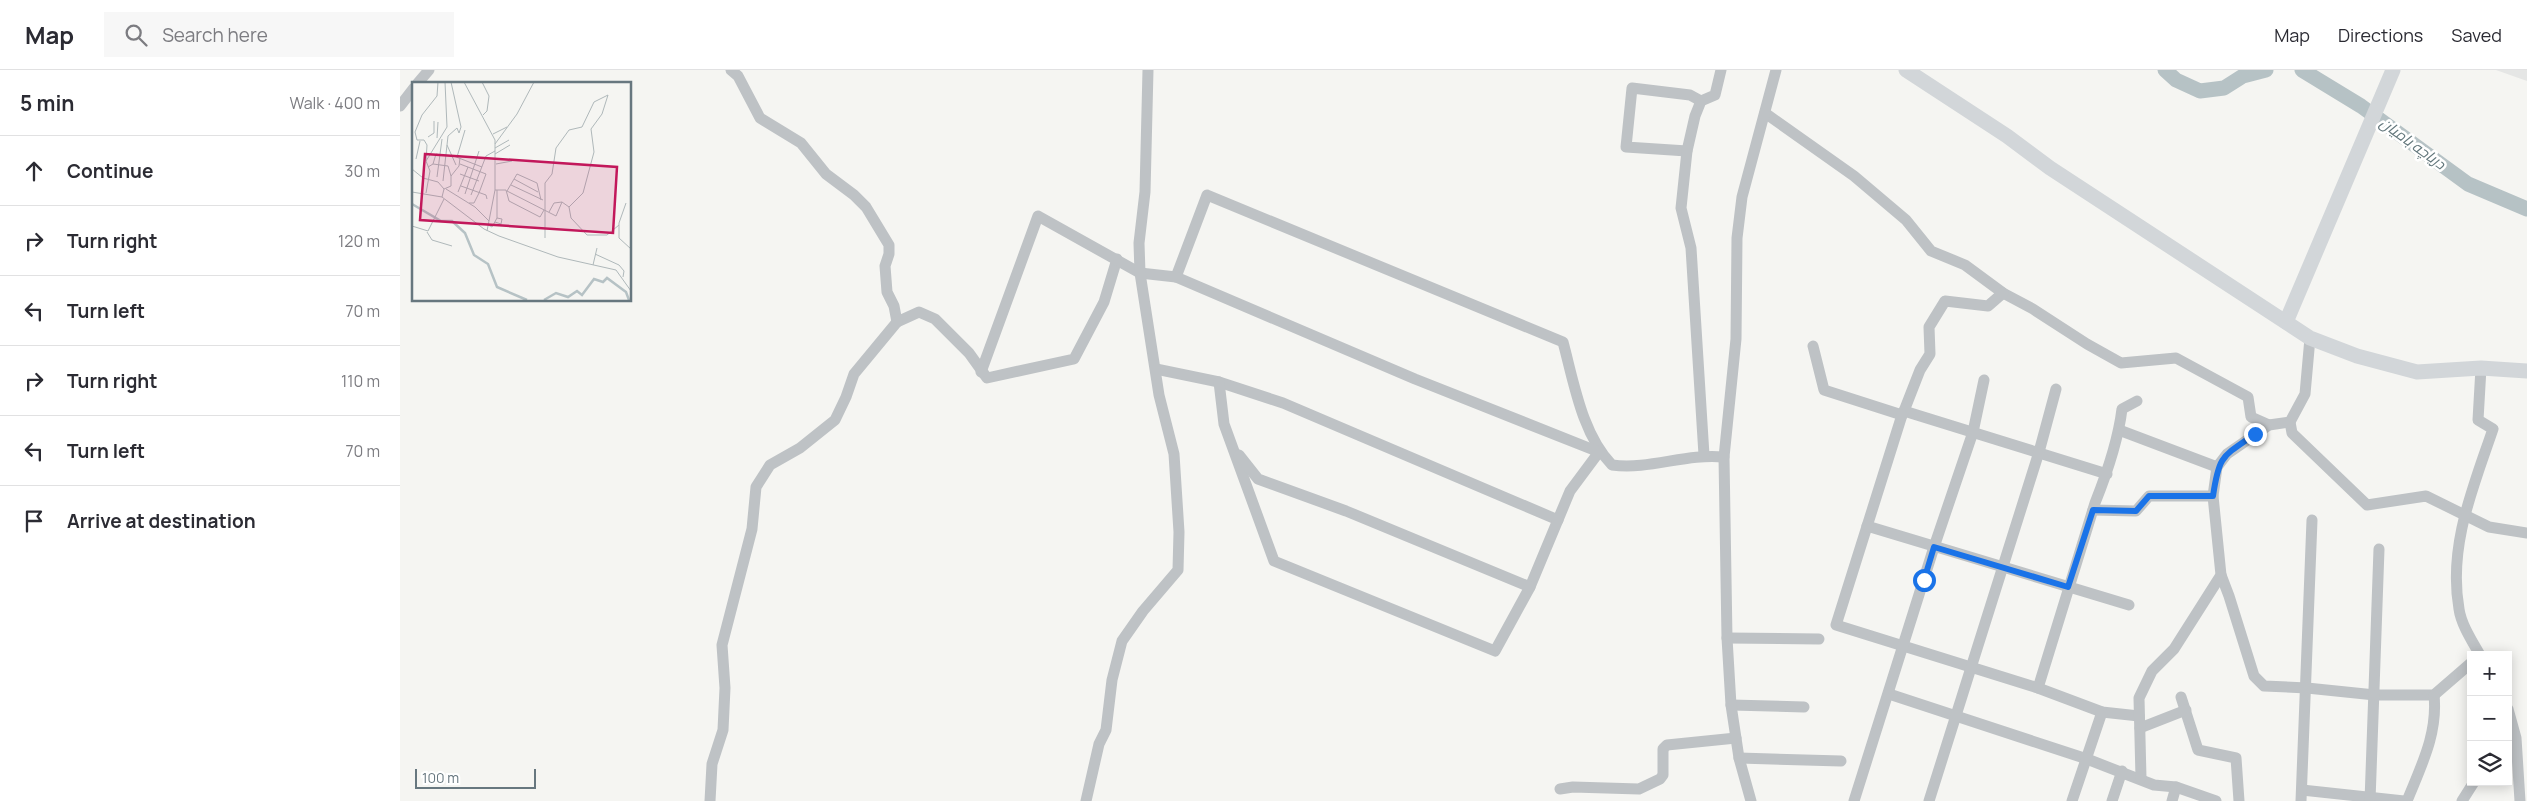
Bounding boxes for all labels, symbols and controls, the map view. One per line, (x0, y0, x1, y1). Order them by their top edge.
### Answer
search box (104, 12, 454, 57)
text: Map (25, 18, 74, 51)
icon: search (122, 21, 150, 49)
text: Search here (162, 22, 268, 48)
text: Map (2274, 23, 2310, 47)
text: Directions (2338, 23, 2423, 47)
text: Saved (2451, 23, 2502, 47)
inset map (412, 82, 631, 301)
text: 5 min (20, 89, 74, 117)
text: Walk · 400 m (289, 92, 380, 114)
water label: دریاچه بامیان (2376, 112, 2451, 174)
icon: ahead (20, 157, 48, 185)
text: Continue (67, 158, 153, 184)
text: 30 m (345, 160, 380, 182)
icon: right (20, 227, 48, 255)
text: Turn right (67, 228, 157, 254)
text: 120 m (338, 230, 380, 252)
icon: left (20, 297, 48, 325)
text: Turn left (67, 298, 145, 324)
text: 70 m (345, 300, 380, 322)
icon: right (20, 367, 48, 395)
text: Turn right (67, 368, 157, 394)
text: 110 m (341, 370, 380, 392)
route end (2244, 423, 2267, 446)
icon: left (20, 437, 48, 465)
text: Turn left (67, 438, 145, 464)
text: 70 m (345, 440, 380, 462)
icon: arrive (20, 507, 48, 535)
text: Arrive at destination (67, 508, 256, 534)
route start (1913, 569, 1936, 592)
map controls (2467, 651, 2512, 786)
button: + (2467, 651, 2512, 696)
button: − (2467, 696, 2512, 741)
button: layers (2467, 741, 2512, 786)
scale bar (415, 766, 536, 789)
text: 100 m (422, 768, 459, 787)

